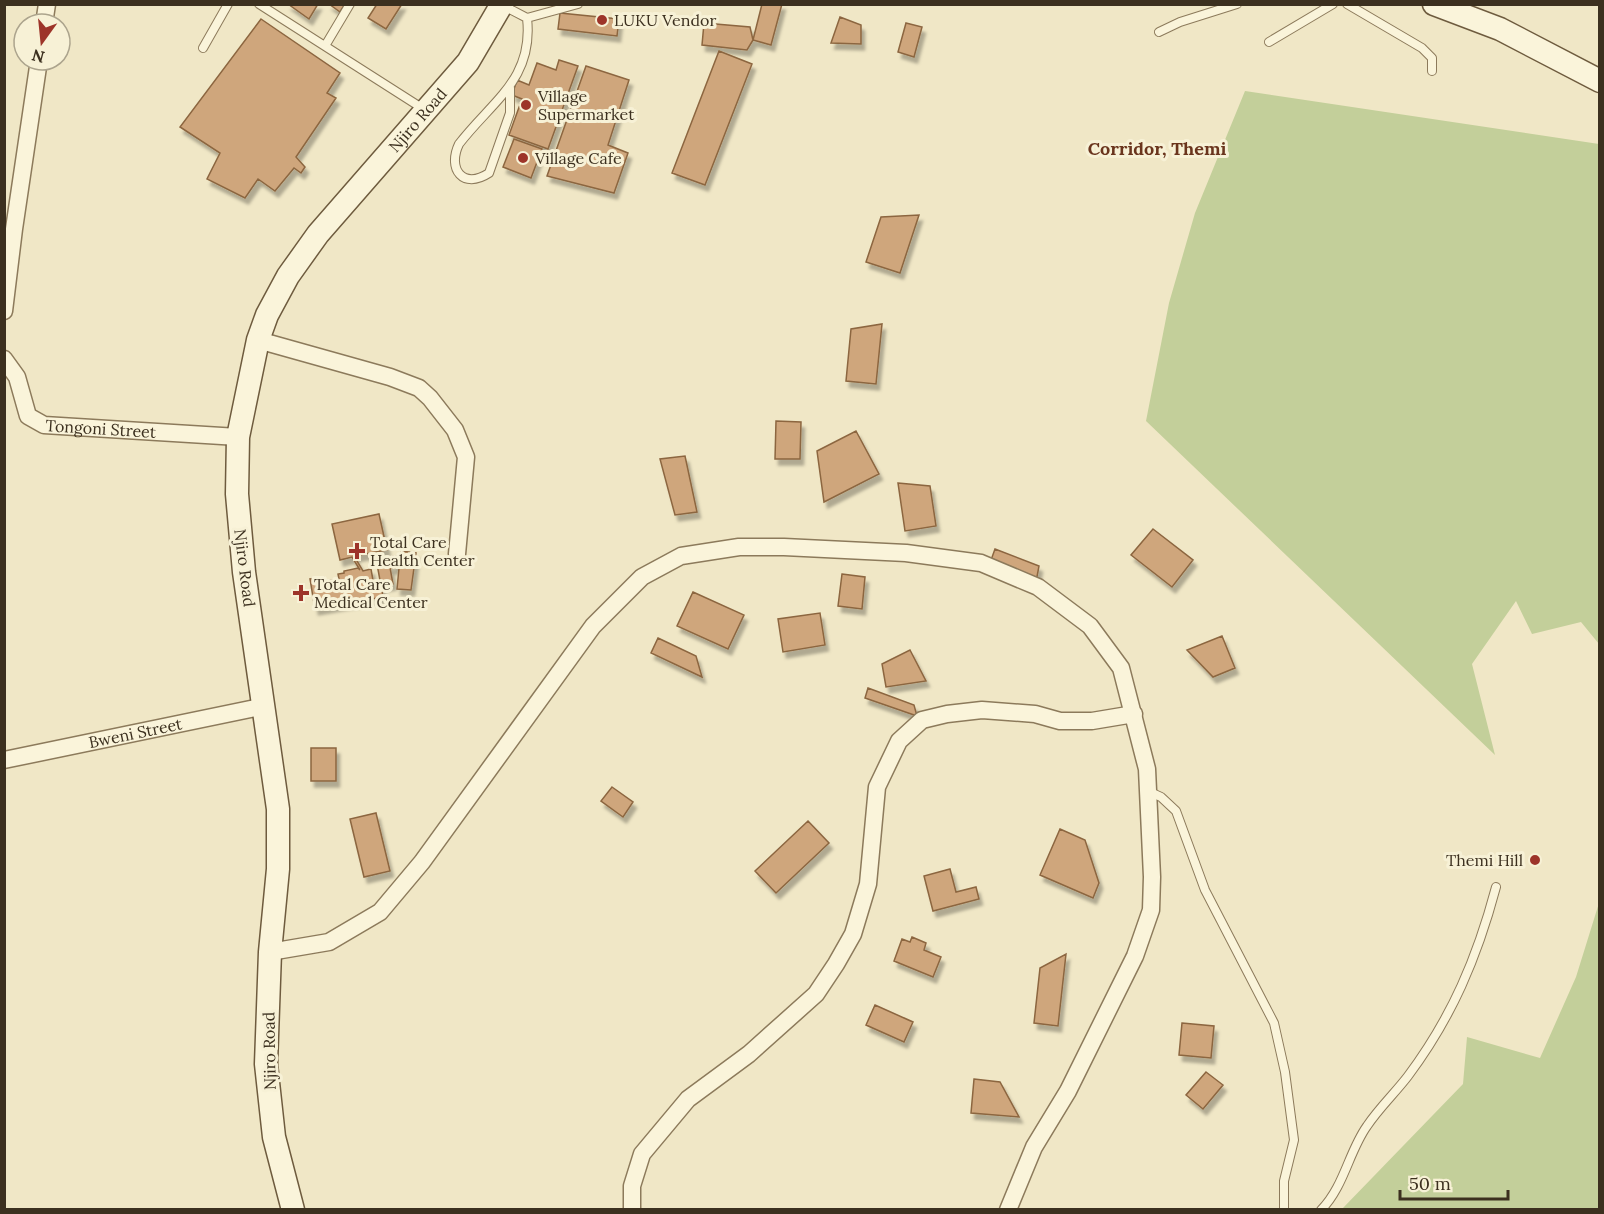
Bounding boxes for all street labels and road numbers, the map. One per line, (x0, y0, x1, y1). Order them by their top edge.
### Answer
street label: Njiro Road (384, 83, 451, 156)
street label: Tongoni Street (45, 415, 157, 442)
street label: Njiro Road (230, 528, 260, 609)
street label: Bweni Street (87, 713, 185, 752)
street label: Njiro Road (258, 1011, 280, 1090)

